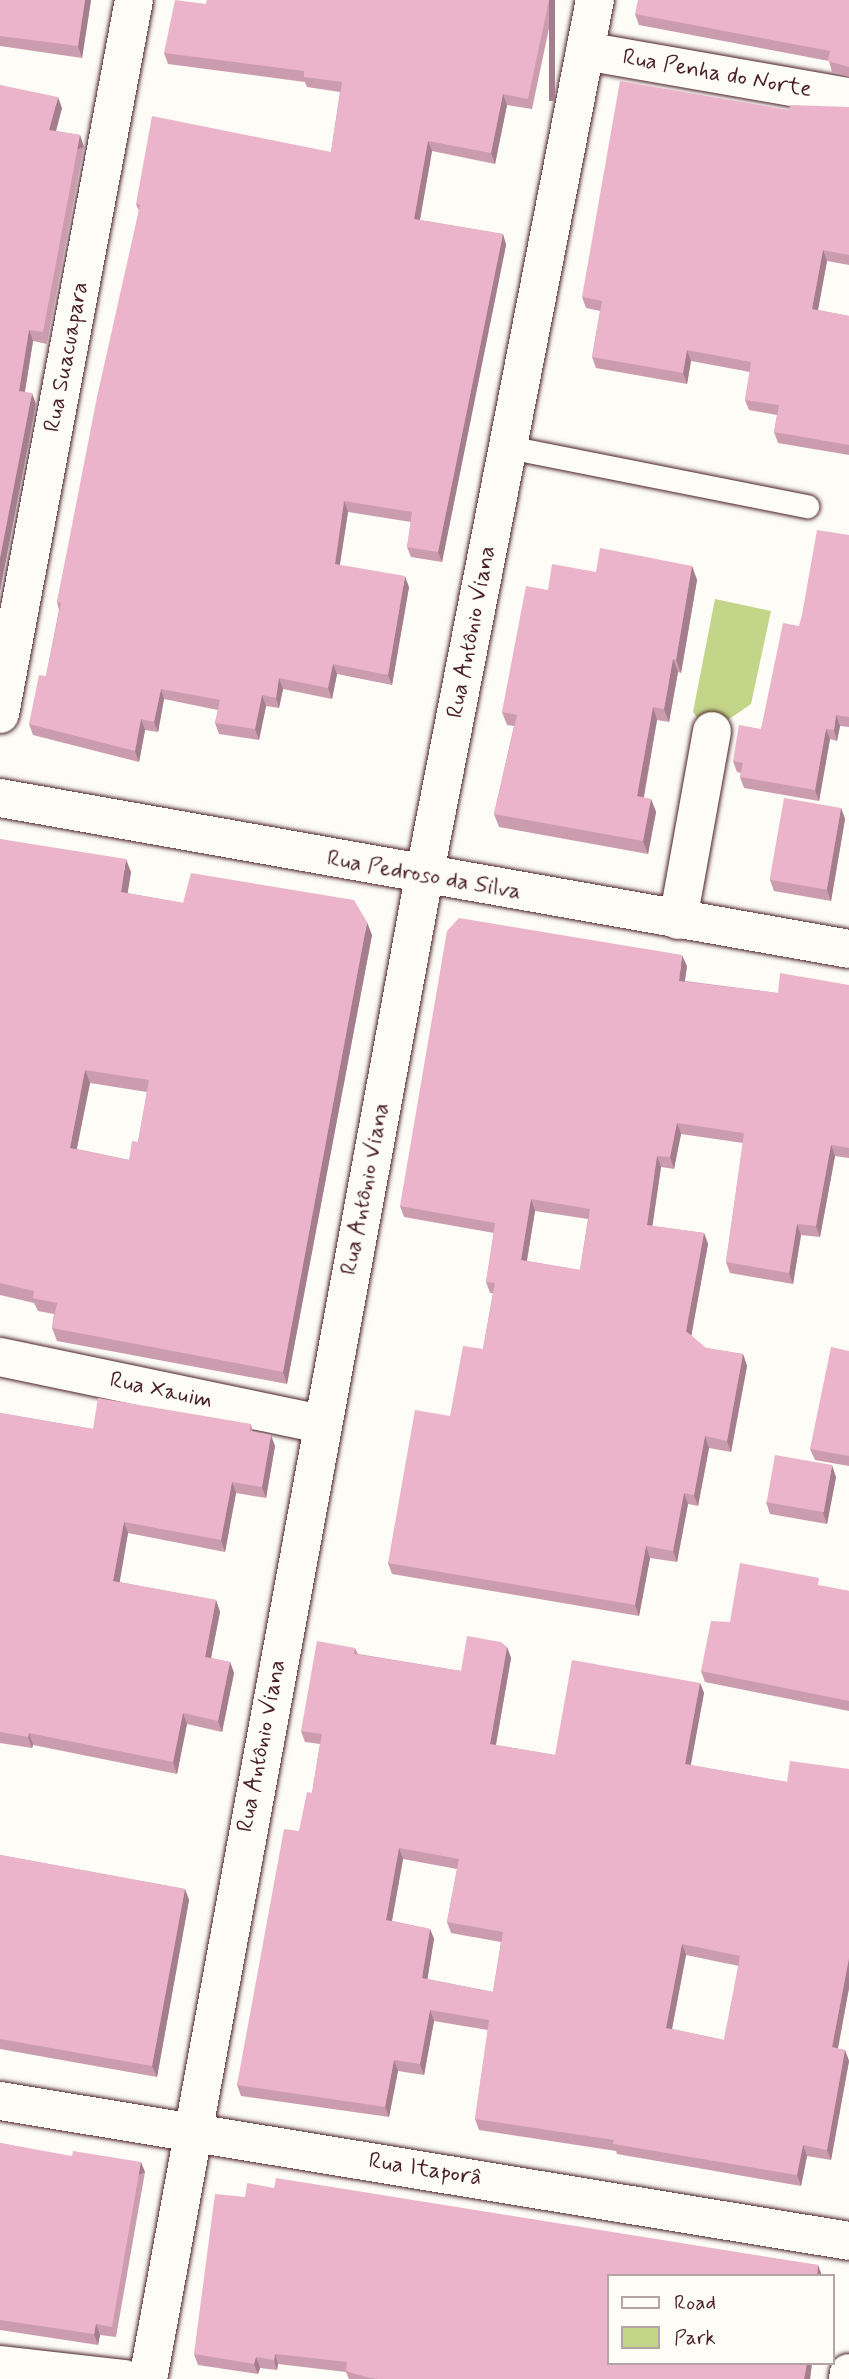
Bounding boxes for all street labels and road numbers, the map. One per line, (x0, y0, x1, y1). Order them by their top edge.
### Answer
street label: Rua Penha do Norte (623, 44, 811, 104)
street label: Rua Suacuapara (39, 279, 95, 435)
street label: Rua Antônio Viana (442, 543, 502, 721)
street label: Rua Pedroso da Silva (327, 846, 521, 906)
street label: Rua Antônio Viana (336, 1100, 396, 1278)
street label: Rua Xauim (109, 1367, 213, 1415)
street label: Rua Antônio Viana (232, 1657, 292, 1835)
street label: Rua Itaporâ (365, 2147, 485, 2193)

